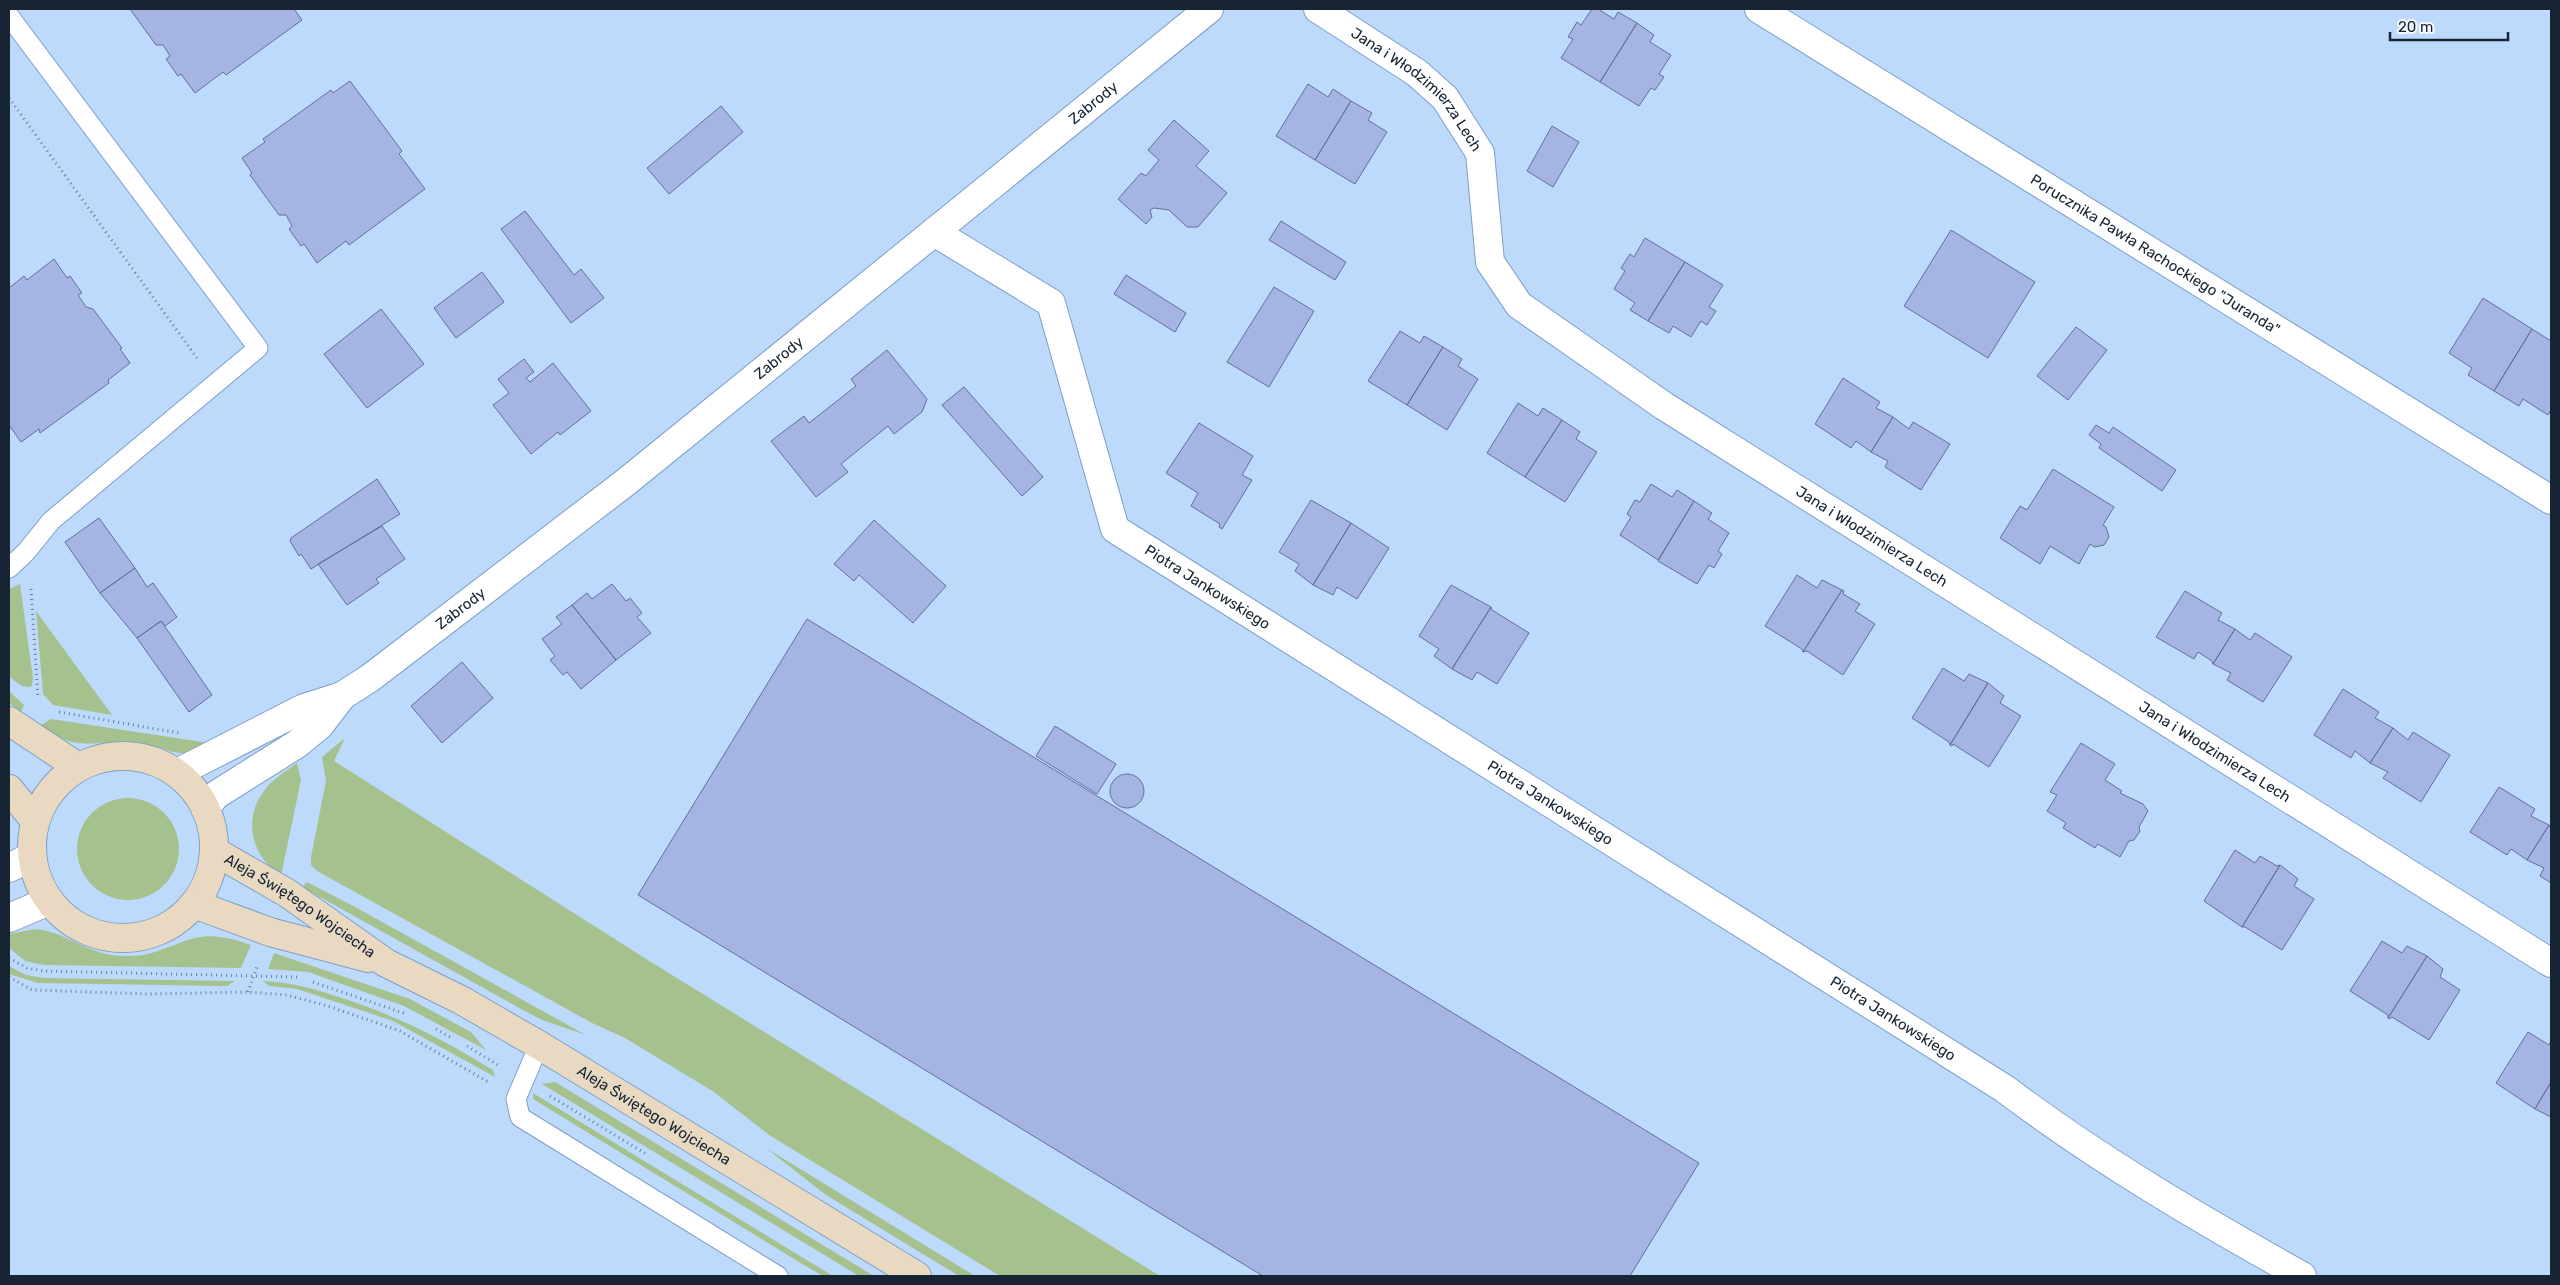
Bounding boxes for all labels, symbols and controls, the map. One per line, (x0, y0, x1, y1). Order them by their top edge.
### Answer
scale bar (2390, 10, 2508, 42)
text: 20 m (2398, 18, 2433, 36)
street label: Jana i Włodzimierza Lech (1348, 24, 1486, 155)
street label: Zabrody (1065, 78, 1121, 128)
street label: Porucznika Pawła Rachockiego "Juranda" (2027, 170, 2283, 339)
street label: Zabrody (751, 333, 807, 383)
street label: Jana i Włodzimierza Lech (1793, 482, 1951, 591)
street label: Piotra Jankowskiego (1141, 541, 1274, 633)
street label: Zabrody (432, 584, 489, 633)
street label: Jana i Włodzimierza Lech (2136, 698, 2294, 806)
street label: Piotra Jankowskiego (1484, 757, 1616, 849)
street label: Aleja Świętego Wojciecha (221, 850, 379, 962)
street label: Piotra Jankowskiego (1827, 972, 1959, 1065)
street label: Aleja Świętego Wojciecha (574, 1062, 734, 1169)

